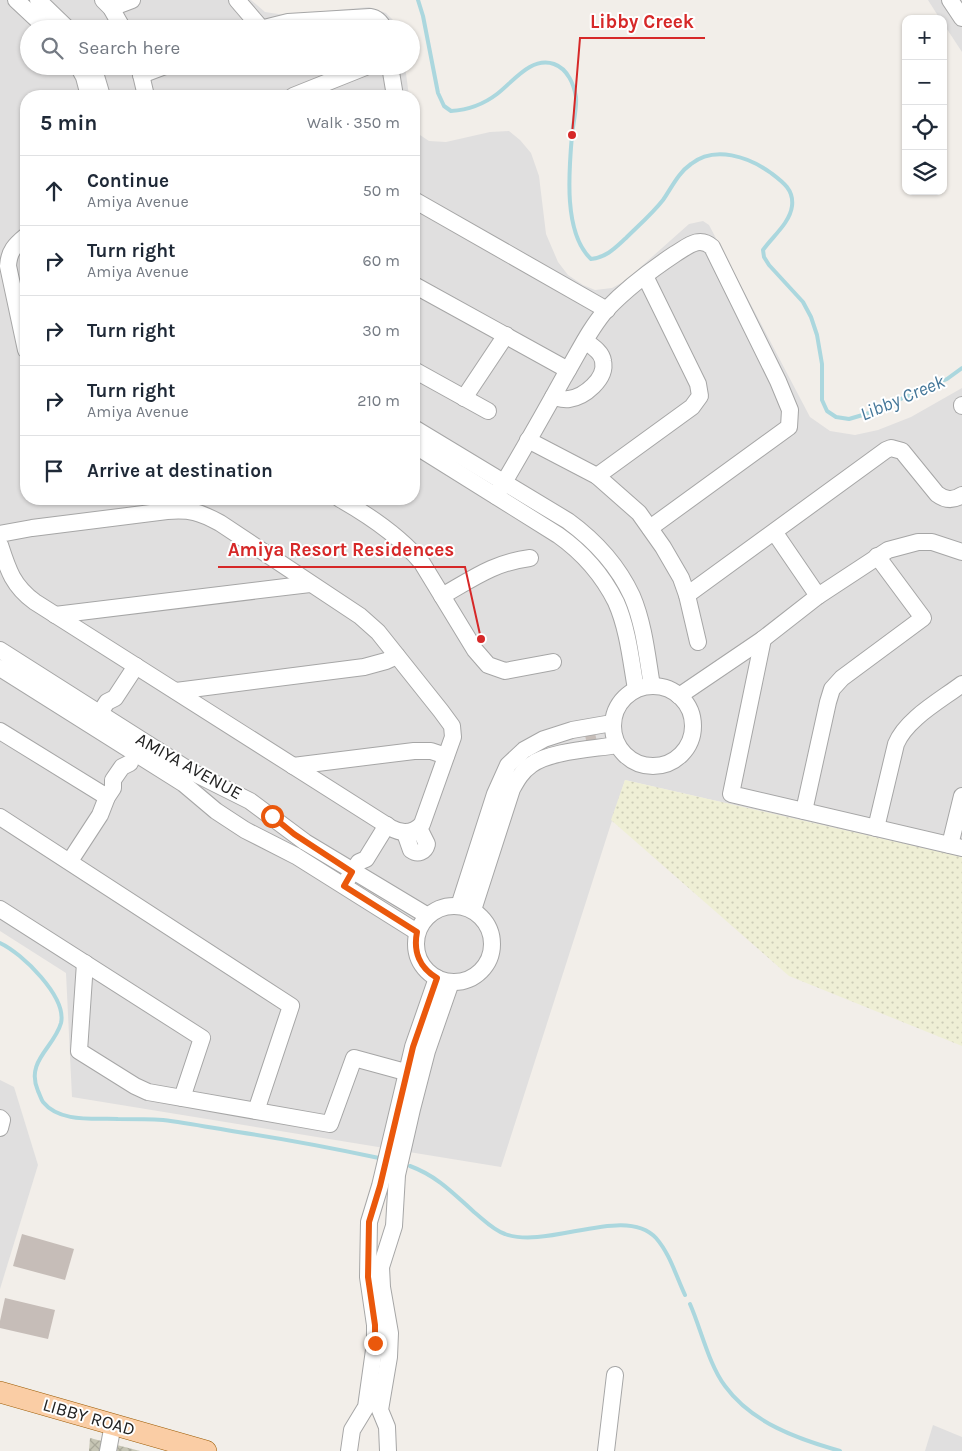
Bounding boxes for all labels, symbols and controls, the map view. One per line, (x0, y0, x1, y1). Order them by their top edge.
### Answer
callout: Libby Creek (580, 4, 705, 38)
text: Libby Creek (590, 11, 694, 33)
map controls (902, 15, 947, 195)
button: + (902, 15, 947, 60)
search box (20, 20, 420, 75)
icon: search (38, 34, 66, 62)
text: Search here (78, 37, 180, 59)
button: − (902, 60, 947, 105)
button: locate (902, 105, 947, 150)
text: 5 min (40, 111, 97, 135)
text: Walk · 350 m (307, 113, 400, 132)
button: layers (902, 150, 947, 195)
text: Continue (87, 170, 169, 192)
icon: ahead (40, 177, 68, 205)
text: 50 m (363, 181, 400, 200)
text: Amiya Avenue (87, 192, 189, 211)
text: Turn right (87, 240, 176, 262)
icon: right (40, 247, 68, 275)
text: 60 m (363, 251, 400, 270)
text: Amiya Avenue (87, 262, 189, 281)
icon: right (40, 317, 68, 345)
text: Turn right (87, 320, 176, 342)
text: 30 m (362, 321, 400, 340)
water label: Libby Creek (857, 370, 948, 426)
text: Turn right (87, 380, 176, 402)
icon: right (40, 387, 68, 415)
text: 210 m (357, 391, 400, 410)
text: Amiya Avenue (87, 402, 189, 421)
icon: arrive (40, 457, 68, 485)
text: Arrive at destination (87, 460, 273, 482)
callout: Amiya Resort Residences (218, 533, 465, 567)
text: Amiya Resort Residences (228, 539, 454, 561)
street label: AMIYA AVENUE (132, 728, 246, 804)
route start (261, 805, 284, 828)
route end (364, 1332, 387, 1355)
street label: LIBBY ROAD (40, 1393, 138, 1441)

